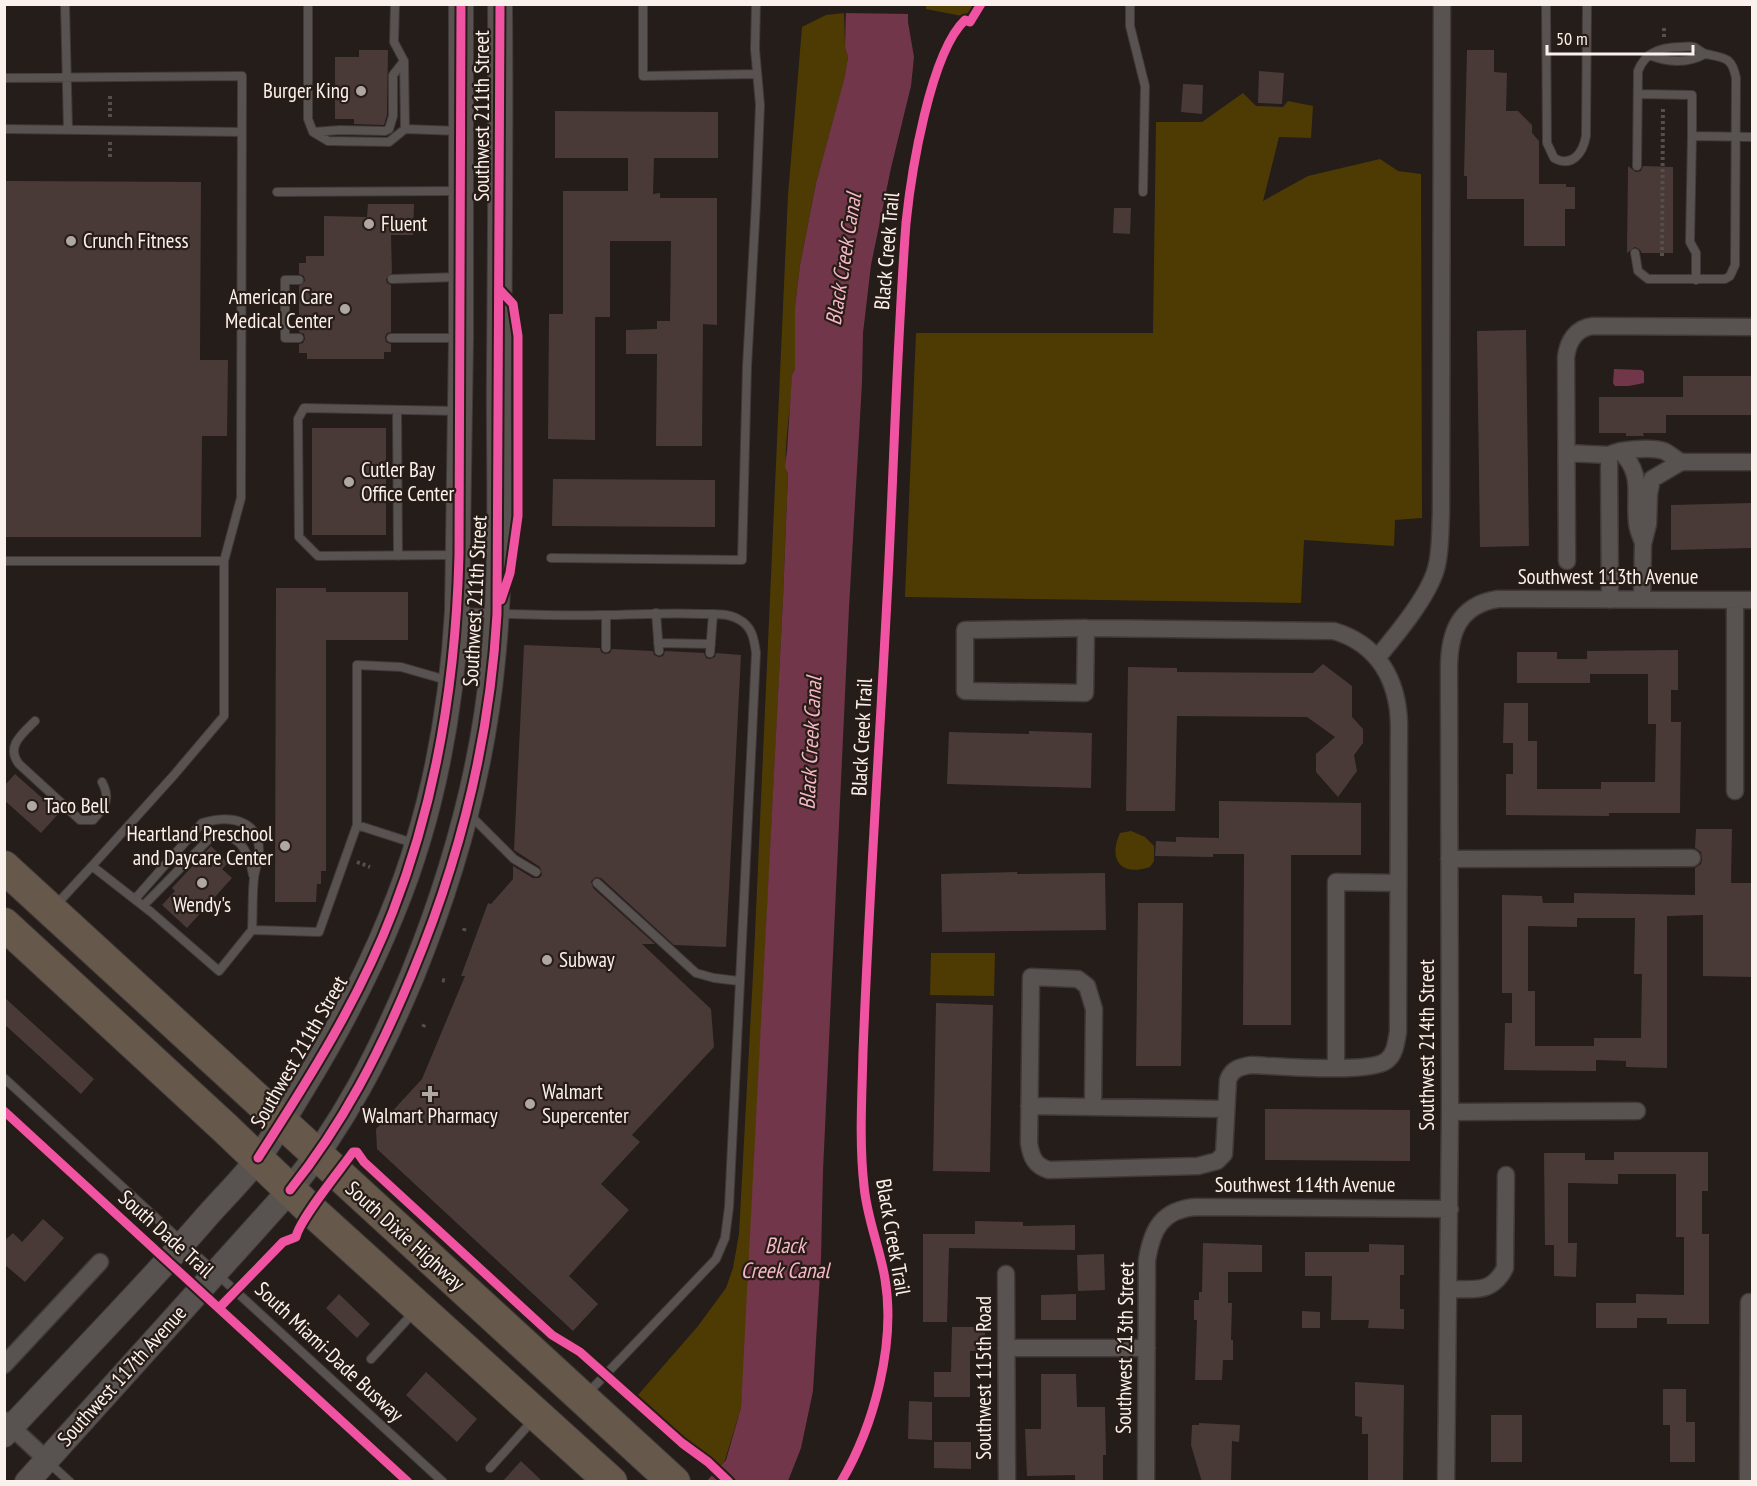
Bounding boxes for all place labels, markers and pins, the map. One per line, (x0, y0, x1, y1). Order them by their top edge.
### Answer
place label: Burger King (263, 77, 349, 104)
marker: Burger King (354, 84, 368, 98)
place label: Fluent (381, 210, 428, 237)
marker: Fluent (362, 217, 376, 231)
place label: Crunch Fitness (83, 227, 189, 254)
marker: Crunch Fitness (64, 234, 78, 248)
place label: American Care Medical Center (225, 283, 333, 334)
marker: American Care Medical Center (338, 302, 352, 316)
place label: Cutler Bay Office Center (361, 456, 455, 507)
marker: Cutler Bay Office Center (342, 475, 356, 489)
place label: Taco Bell (44, 792, 109, 819)
marker: Taco Bell (25, 799, 39, 813)
place label: Heartland Preschool and Daycare Center (126, 820, 273, 871)
marker: Heartland Preschool and Daycare Center (278, 839, 292, 853)
marker: Wendy's (195, 876, 209, 890)
place label: Wendy's (173, 891, 231, 918)
place label: Subway (559, 946, 615, 973)
marker: Subway (540, 953, 554, 967)
place label: Walmart Supercenter (542, 1078, 629, 1129)
marker: Walmart Pharmacy (423, 1087, 437, 1101)
marker: Walmart Supercenter (523, 1097, 537, 1111)
place label: Walmart Pharmacy (362, 1102, 498, 1129)

